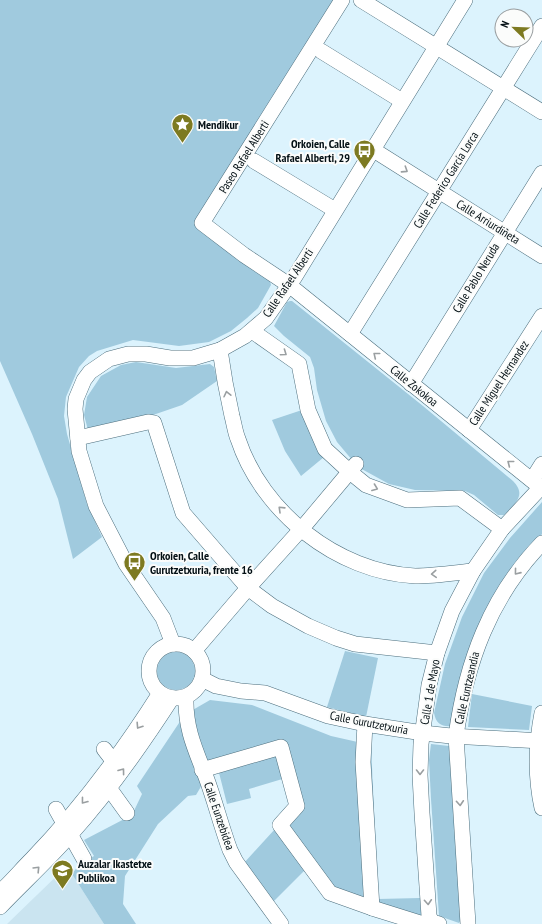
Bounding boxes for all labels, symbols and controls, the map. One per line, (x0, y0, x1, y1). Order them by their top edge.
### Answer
north arrow (494, 8, 534, 48)
text: N (497, 19, 512, 30)
place icon: Mendikur (169, 112, 195, 145)
place label: Mendikur (198, 117, 239, 132)
street label: Paseo Rafael Alberti (215, 118, 272, 196)
street label: Calle Federico García Lorca (410, 128, 482, 231)
place label: Orkoien, Calle Rafael Alberti, 29 (276, 136, 350, 165)
bus stop icon: Orkoien, Calle Rafael Alberti, 29 (352, 138, 378, 171)
one-way arrow (401, 165, 408, 173)
street label: Calle Arriurdiñeta (454, 196, 523, 247)
street label: Calle Pablo Neruda (449, 240, 502, 315)
street label: Calle Rafael Alberti (259, 245, 316, 320)
street label: Calle Miguel Hernandez (465, 337, 532, 428)
one-way arrow (279, 348, 286, 355)
one-way arrow (373, 353, 380, 360)
street label: Calle Zokokoa (387, 362, 441, 410)
one-way arrow (224, 391, 232, 397)
one-way arrow (508, 460, 515, 467)
one-way arrow (371, 484, 378, 492)
one-way arrow (278, 507, 286, 514)
place label: Orkoien, Calle Gurutzetxuria, frente 16 (150, 548, 253, 577)
bus stop icon: Orkoien, Calle Gurutzetxuria, frente 16 (122, 550, 148, 583)
one-way arrow (514, 568, 521, 575)
one-way arrow (431, 570, 437, 579)
street label: Calle Euntzeandia (451, 650, 482, 726)
street label: Calle 1 de Mayo (416, 658, 443, 726)
street label: Calle Gurutzetxuria (329, 708, 410, 737)
one-way arrow (136, 722, 144, 729)
one-way arrow (117, 768, 125, 775)
one-way arrow (416, 769, 424, 775)
street label: Calle Eunzebidea (201, 780, 238, 852)
one-way arrow (82, 797, 89, 804)
one-way arrow (456, 800, 465, 806)
place label: Auzalar Ikastetxe Publikoa (77, 856, 152, 885)
school or university icon: Auzalar Ikastetxe Publikoa (49, 858, 75, 891)
one-way arrow (32, 866, 40, 874)
one-way arrow (423, 899, 432, 905)

